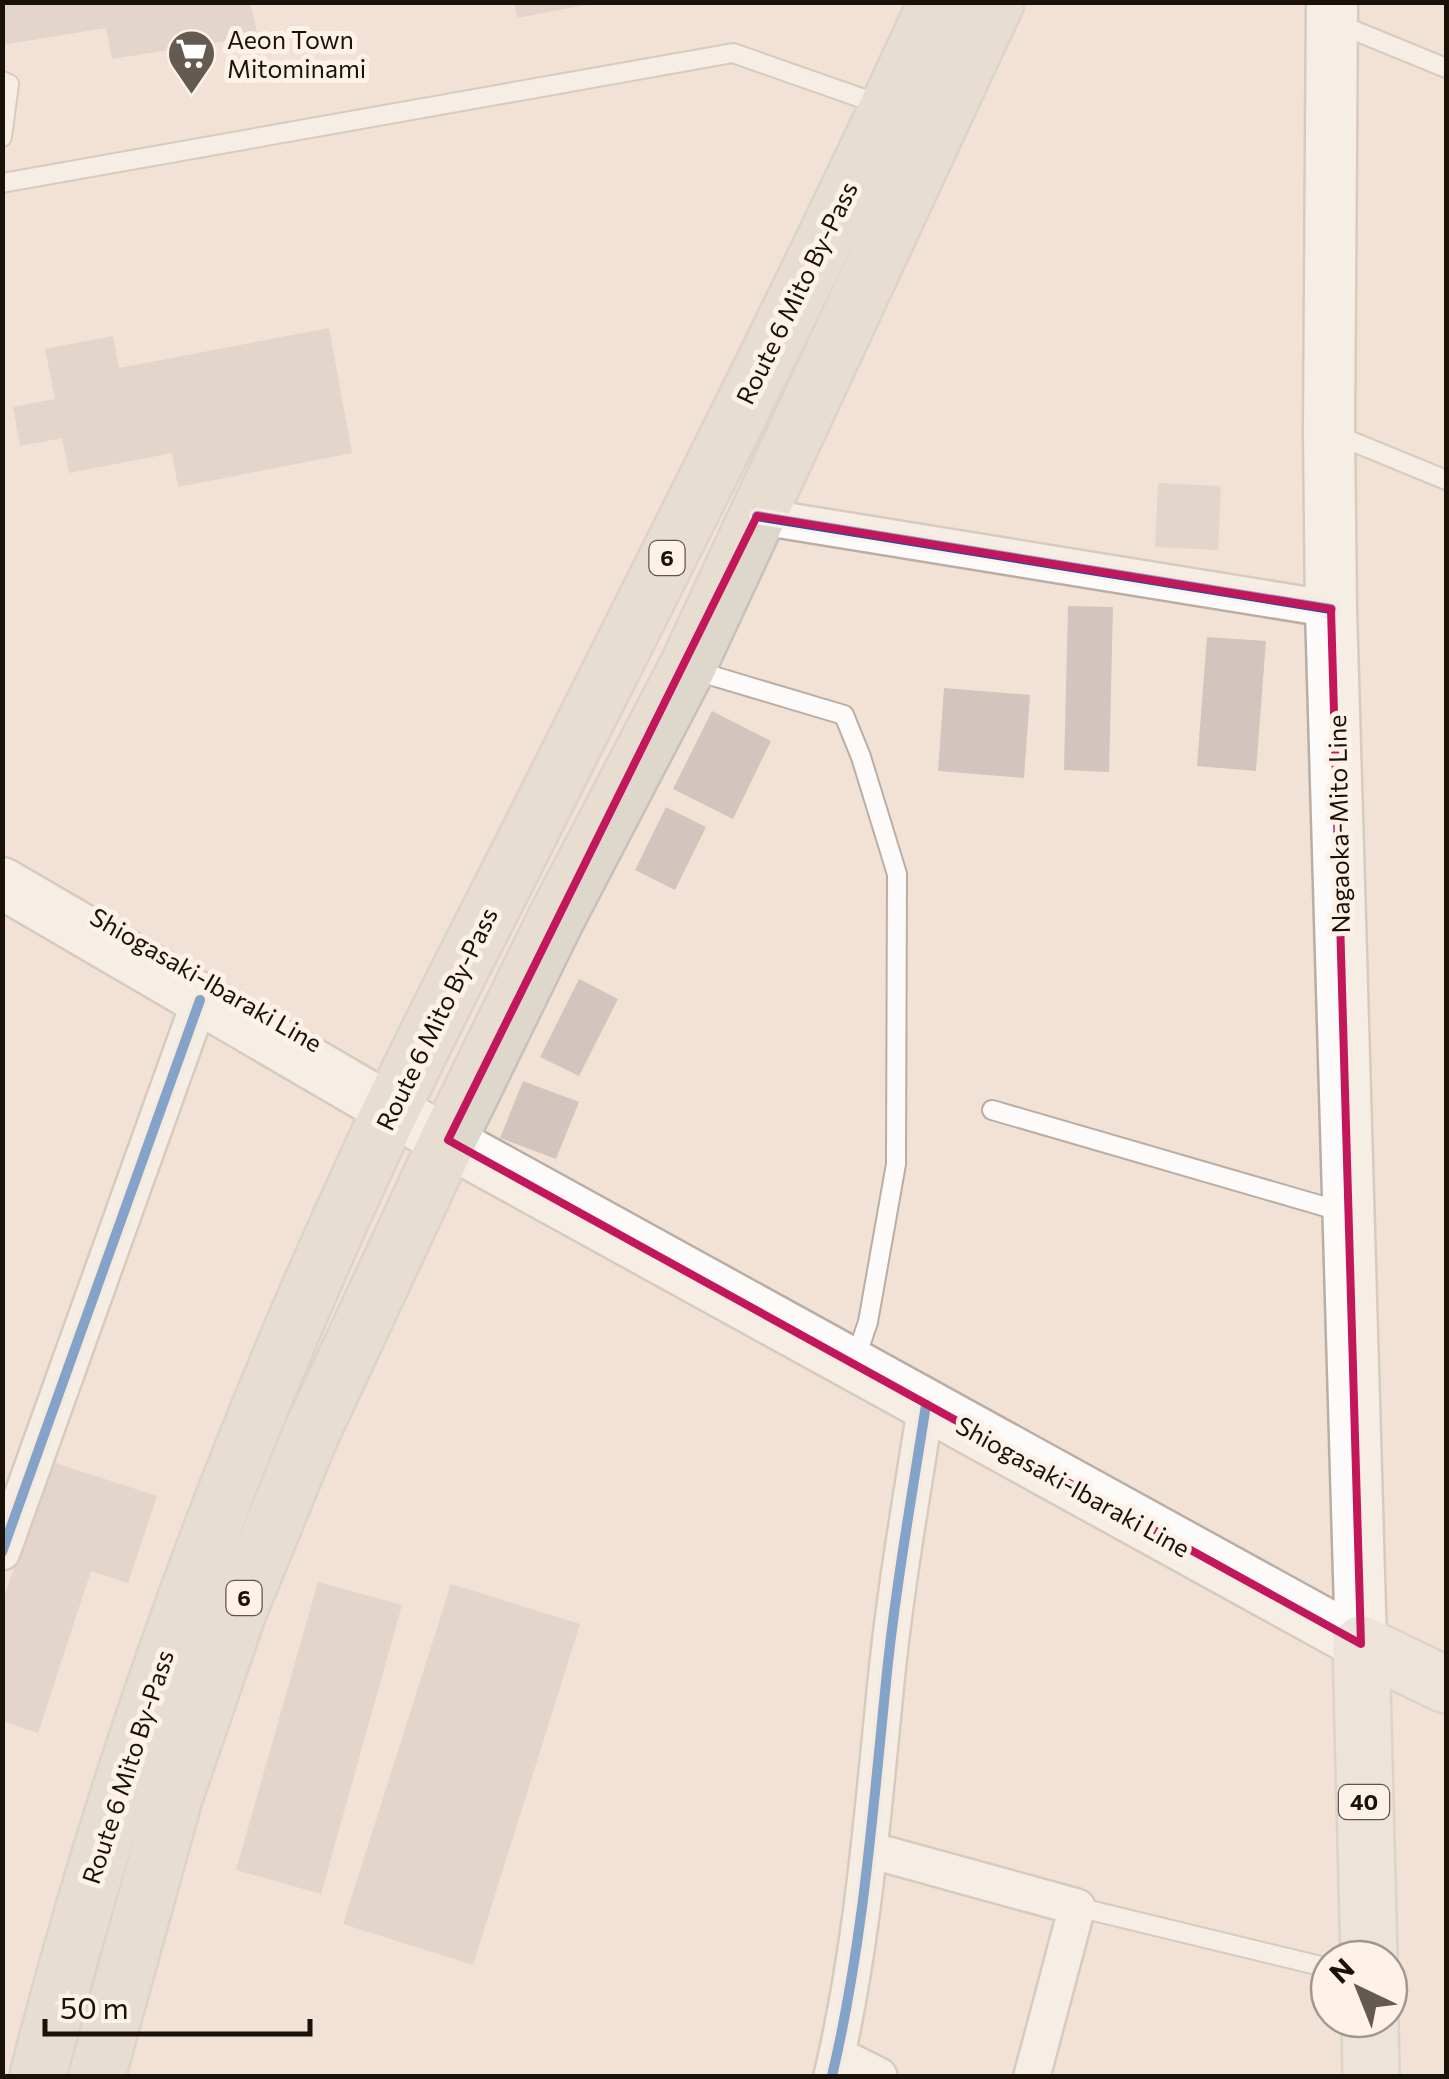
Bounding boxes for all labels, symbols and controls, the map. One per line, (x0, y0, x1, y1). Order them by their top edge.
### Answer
place label: Aeon Town Mitominami (227, 24, 366, 83)
supermarket icon: Aeon Town Mitominami (166, 28, 218, 96)
street label: Route 6 Mito By-Pass (729, 176, 863, 409)
road number: 6 (650, 541, 684, 575)
street label: Nagaoka-Mito Line (1321, 714, 1355, 934)
street label: Shiogasaki-Ibaraki Line (85, 901, 328, 1058)
street label: Route 6 Mito By-Pass (369, 902, 503, 1135)
street label: Shiogasaki-Ibaraki Line (951, 1409, 1196, 1563)
road number: 6 (226, 1581, 262, 1615)
street label: Route 6 Mito By-Pass (75, 1646, 179, 1887)
road number: 40 (1339, 1785, 1389, 1819)
north arrow (1309, 1939, 1409, 2039)
text: N (1322, 1950, 1361, 1990)
scale bar (45, 1974, 310, 2036)
text: 50 m (60, 1988, 129, 2025)

